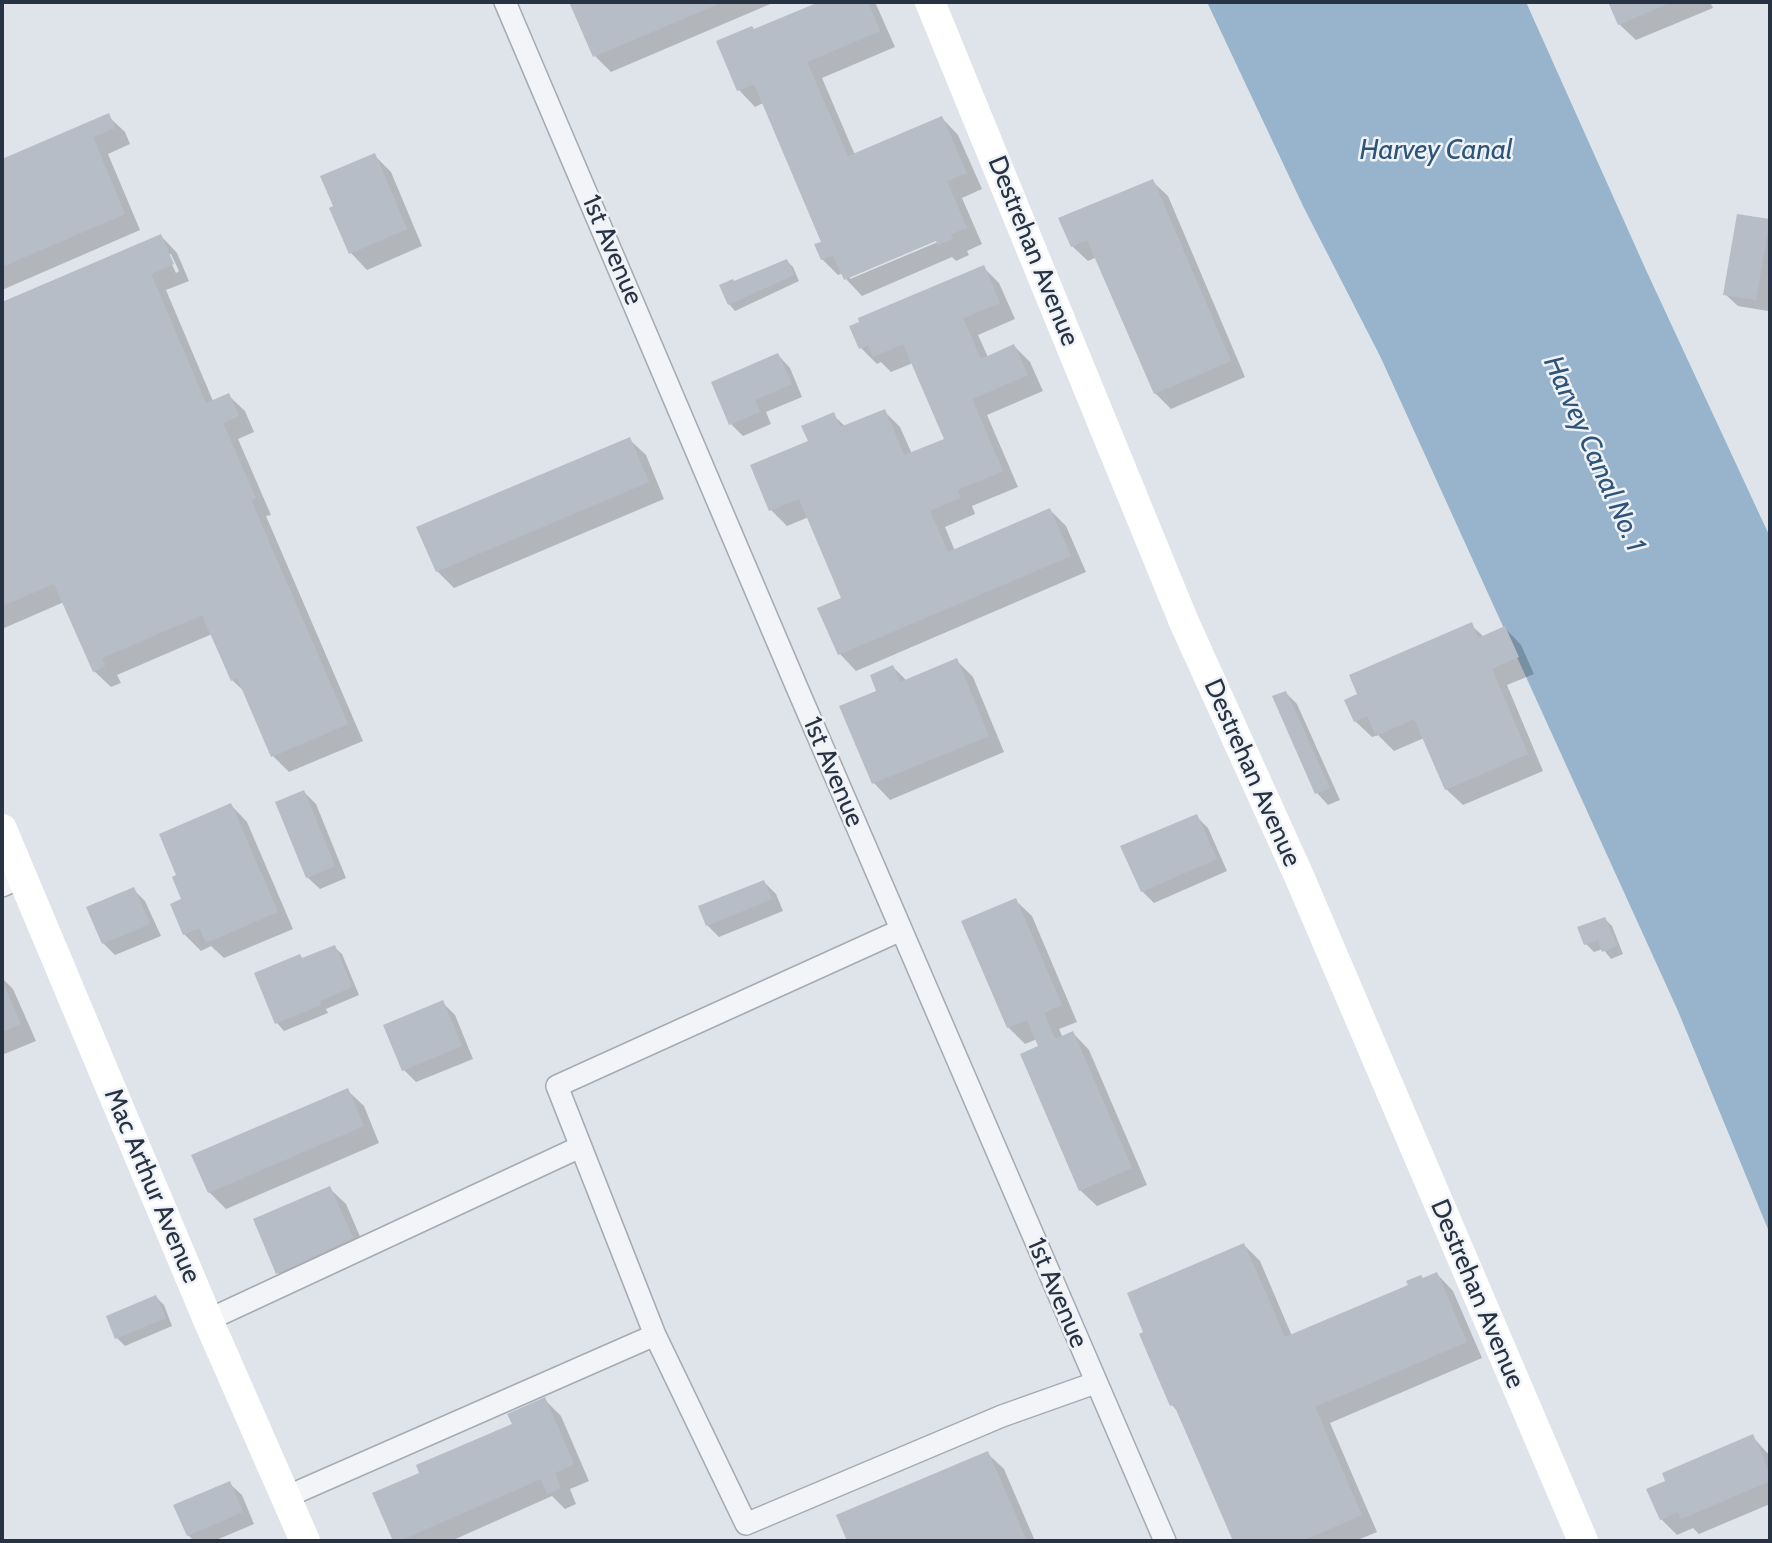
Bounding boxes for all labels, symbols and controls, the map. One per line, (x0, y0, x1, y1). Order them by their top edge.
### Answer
water label: Harvey Canal (1359, 134, 1513, 168)
street label: Destrehan Avenue (981, 151, 1085, 351)
street label: 1st Avenue (575, 190, 649, 310)
water label: Harvey Canal No. 1 (1536, 351, 1652, 557)
street label: Destrehan Avenue (1197, 674, 1307, 872)
street label: 1st Avenue (796, 712, 870, 832)
street label: Mac Arthur Avenue (97, 1084, 207, 1288)
street label: Destrehan Avenue (1423, 1195, 1531, 1393)
street label: 1st Avenue (1020, 1233, 1094, 1353)

